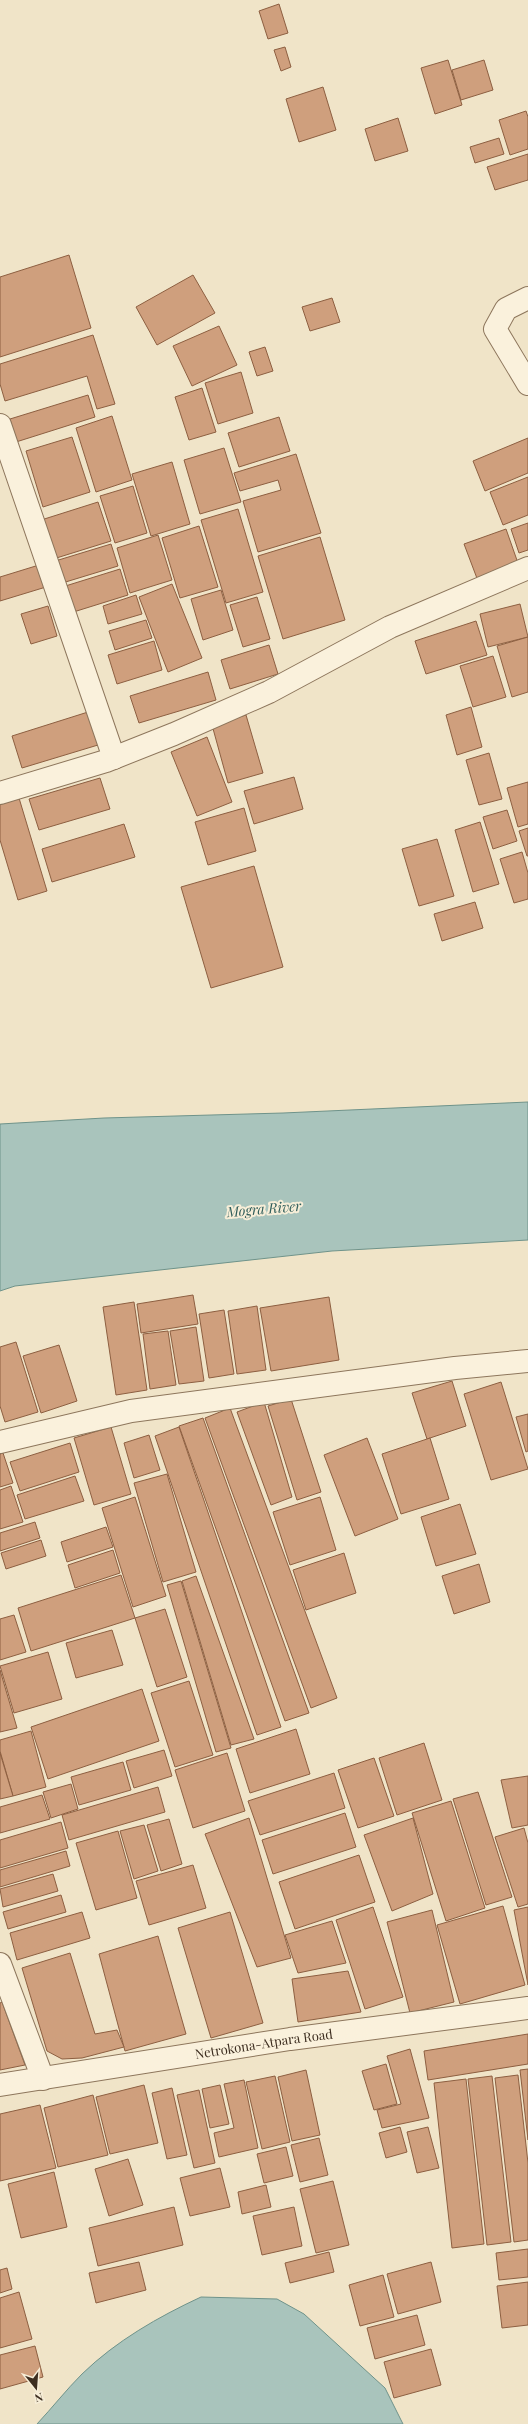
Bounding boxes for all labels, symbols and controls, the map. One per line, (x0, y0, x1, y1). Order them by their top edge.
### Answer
water label: Mogra River (225, 1196, 303, 1221)
street label: Netrokona-Atpara Road (194, 2024, 334, 2062)
north arrow (16, 2368, 56, 2408)
text: N (33, 2390, 45, 2406)

